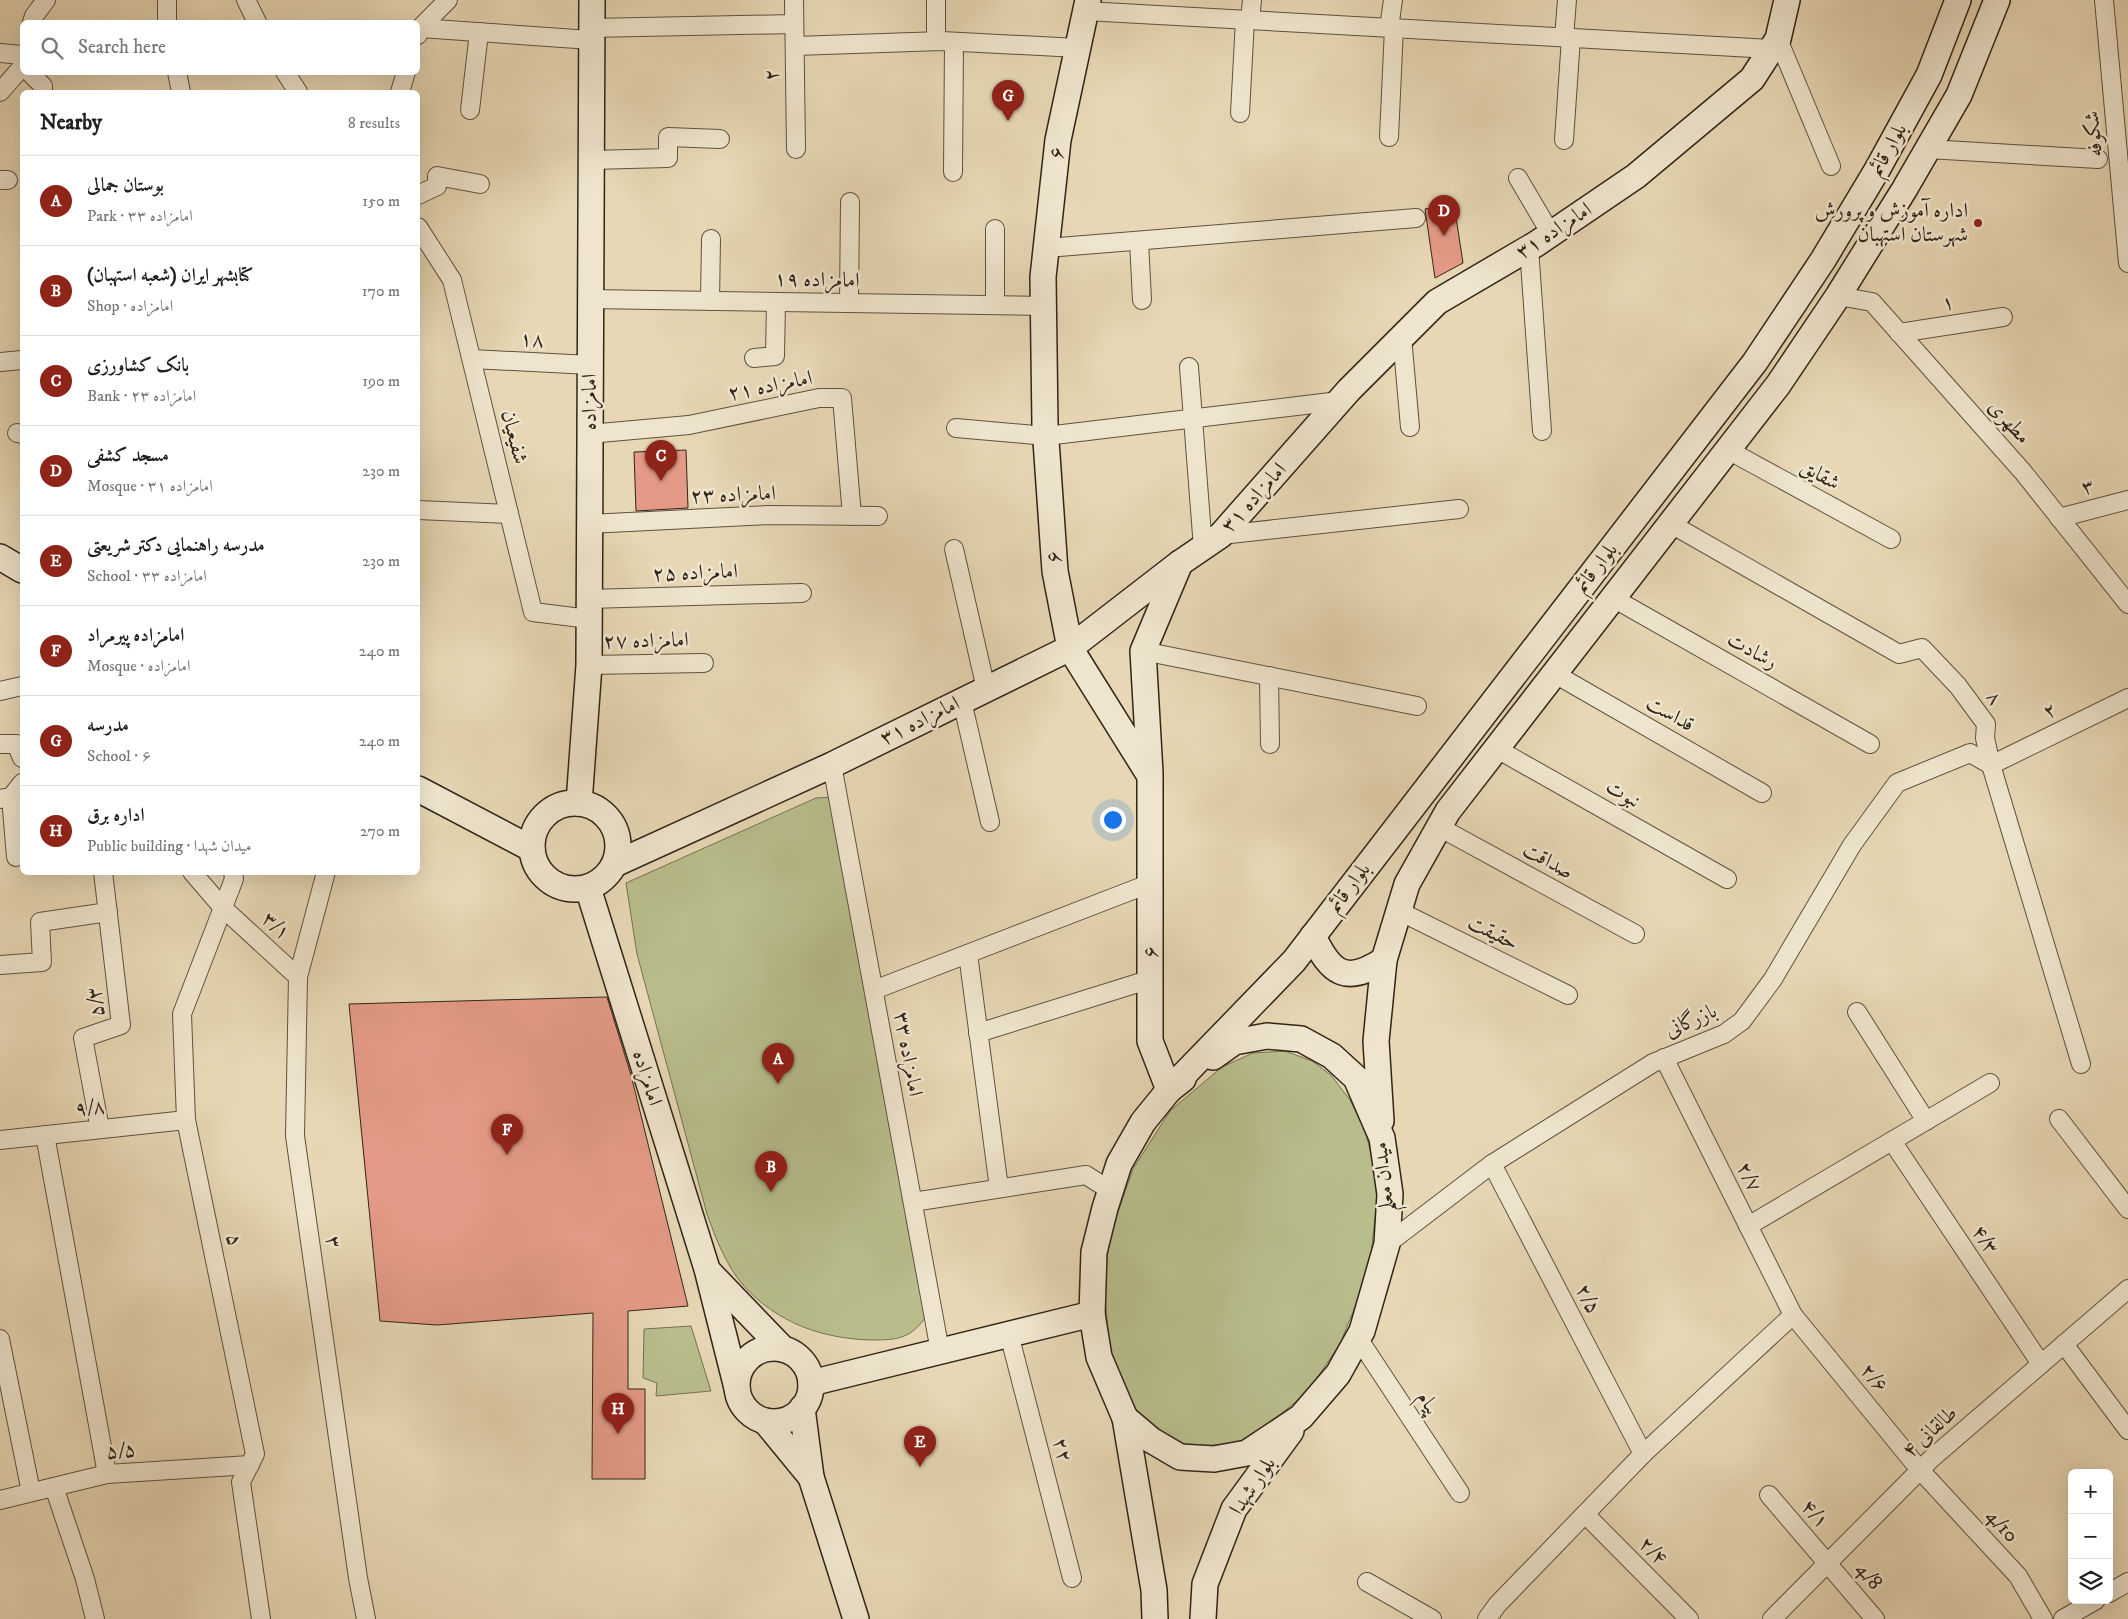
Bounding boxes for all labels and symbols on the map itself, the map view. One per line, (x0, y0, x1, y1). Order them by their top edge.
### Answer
street label: ۲ (759, 69, 785, 81)
pin: G (992, 80, 1024, 121)
street label: شکوفه (2079, 110, 2109, 158)
street label: بلوار قائم (1863, 119, 1917, 183)
street label: ۶ (1043, 145, 1071, 161)
pin: D (1428, 195, 1460, 236)
street label: امامزاده ۳۱ (1511, 197, 1598, 266)
place label: اداره آموزش و پرورش شهرستان استهبان (1815, 197, 1968, 248)
marker: اداره آموزش و پرورش شهرستان استهبان (1972, 217, 1984, 229)
street label: امامزاده ۱۹ (774, 266, 860, 295)
street label: ۱ (1940, 289, 1956, 317)
street label: ۱۸ (519, 326, 545, 354)
street label: امامزاده ۲۱ (726, 365, 815, 408)
street label: امامزاده (577, 374, 604, 430)
street label: مطهری (1982, 394, 2036, 450)
street label: شفیعیان (495, 407, 533, 467)
pin: C (645, 440, 677, 481)
street label: شقایق (1796, 454, 1844, 496)
street label: امامزاده ۳۱ (1216, 458, 1293, 539)
street label: ۳ (2079, 473, 2097, 501)
street label: امامزاده ۲۳ (690, 481, 776, 510)
street label: بلوار قائم (1568, 538, 1627, 601)
street label: ۶ (1041, 550, 1067, 564)
street label: امامزاده ۲۵ (652, 559, 738, 588)
street label: امامزاده ۲۷ (603, 627, 689, 656)
street label: رشادت (1722, 627, 1782, 675)
street label: ۸ (1980, 685, 2008, 711)
street label: قداست (1641, 690, 1699, 738)
street label: امامزاده ۳۱ (876, 691, 965, 752)
street label: ۲ (2039, 697, 2061, 725)
street label: نبوت (1601, 774, 1645, 814)
your location (1100, 807, 1126, 833)
street label: صداقت (1518, 837, 1578, 885)
street label: بلوار قائم (1321, 857, 1380, 921)
street label: ۳/۱ (256, 906, 296, 946)
street label: حقیقت (1463, 909, 1523, 957)
street label: ۶ (1138, 946, 1164, 958)
street label: ۵/۳ (81, 985, 111, 1019)
street label: بازرگانی (1661, 997, 1721, 1044)
street label: امامزاده ۳۳ (887, 1010, 928, 1099)
pin: A (762, 1043, 794, 1084)
street label: امامزاده (625, 1047, 668, 1109)
street label: ۹/۸ (74, 1093, 106, 1123)
pin: F (491, 1114, 523, 1155)
street label: میدان معلم (1367, 1140, 1408, 1213)
pin: B (755, 1151, 787, 1192)
street label: ۲/۷ (1731, 1158, 1767, 1196)
street label: ۴/۳ (1966, 1220, 2004, 1260)
street label: ۵ (220, 1231, 248, 1249)
street label: ۳ (319, 1234, 347, 1250)
street label: ۲/۵ (1570, 1280, 1606, 1318)
street label: ۲/۶ (1854, 1358, 1894, 1398)
street label: پیام (1407, 1386, 1445, 1422)
pin: H (602, 1393, 634, 1434)
street label: طالقانی ۴ (1897, 1400, 1963, 1464)
pin: E (904, 1426, 936, 1467)
street label: ۲۲ (1046, 1435, 1078, 1465)
street label: ۵/۵ (105, 1437, 137, 1465)
street label: بلوار شهدا (1224, 1452, 1282, 1520)
street label: ۴/۱ (1795, 1494, 1835, 1534)
street label: 4/10 (1980, 1504, 2024, 1548)
street label: ۲/۴ (1633, 1531, 1673, 1571)
street label: 4/8 (1850, 1557, 1888, 1595)

